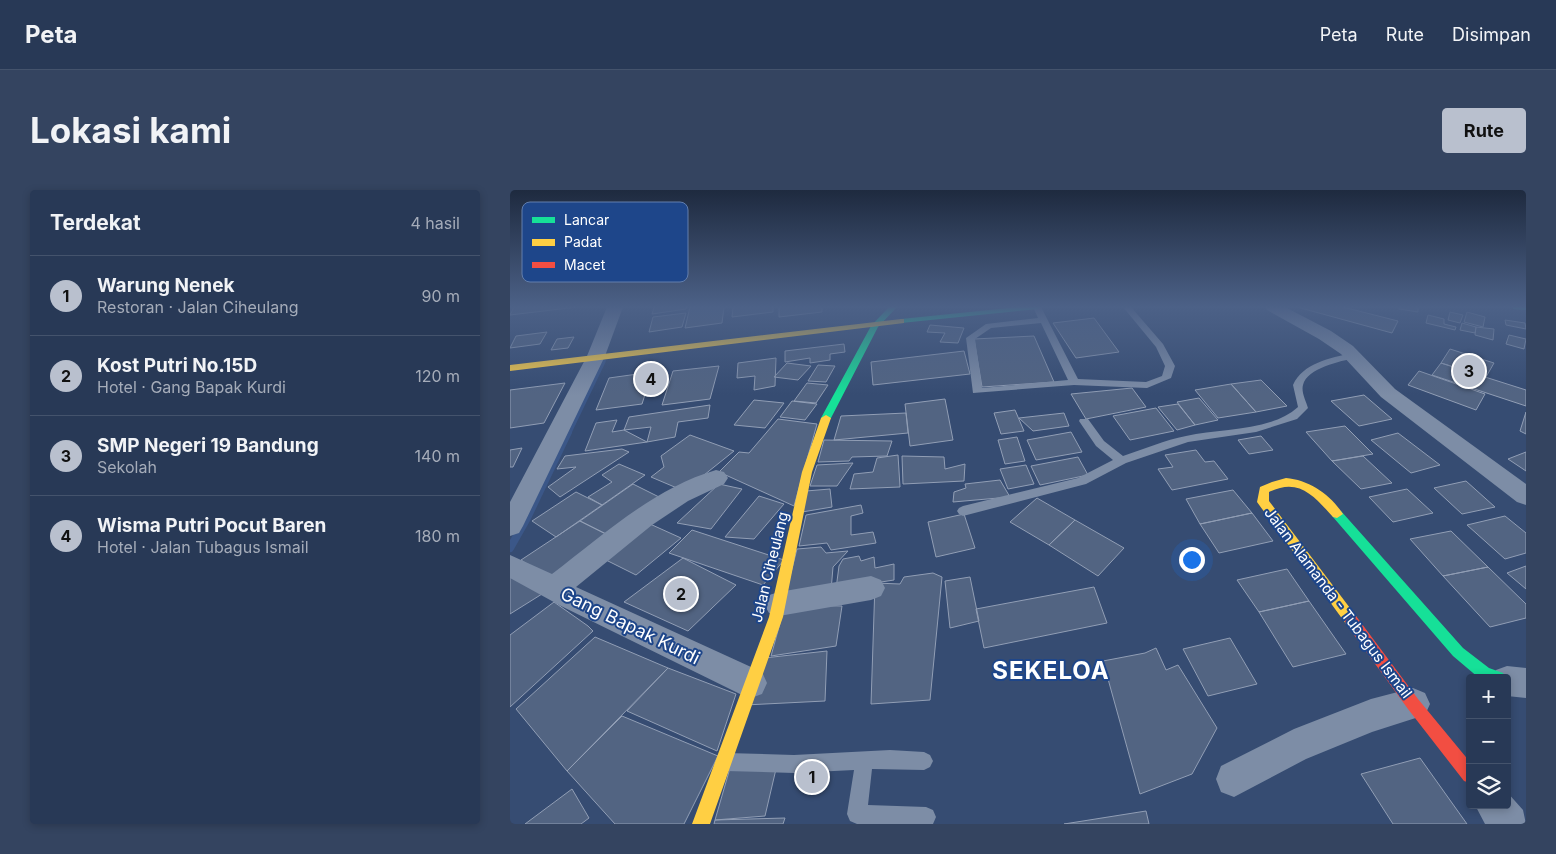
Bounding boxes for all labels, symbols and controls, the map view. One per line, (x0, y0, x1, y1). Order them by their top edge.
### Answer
text: Peta (25, 20, 78, 49)
text: Peta (1320, 24, 1358, 45)
text: Rute (1386, 24, 1424, 45)
text: Disimpan (1452, 24, 1531, 45)
button: Rute (1442, 108, 1526, 153)
text: Lokasi kami (30, 109, 231, 151)
legend (522, 202, 688, 282)
text: Terdekat (50, 210, 141, 235)
text: Lancar (564, 211, 609, 228)
text: 4 hasil (411, 213, 460, 233)
text: Padat (564, 233, 602, 250)
text: Macet (564, 256, 606, 273)
text: Warung Nenek (97, 274, 235, 297)
text: 1 (63, 286, 69, 306)
text: 90 m (421, 286, 460, 306)
text: Restoran · Jalan Ciheulang (97, 297, 298, 317)
pin: 3 (1453, 352, 1485, 390)
text: Kost Putri No.15D (97, 354, 257, 377)
pin: 4 (635, 360, 667, 398)
text: 2 (61, 366, 71, 386)
text: 120 m (415, 366, 460, 386)
text: Hotel · Gang Bapak Kurdi (97, 377, 286, 397)
text: SMP Negeri 19 Bandung (97, 434, 319, 457)
text: 3 (61, 446, 71, 466)
text: 140 m (415, 446, 460, 466)
text: Sekolah (97, 457, 157, 477)
street label: Jalan Alamanda - Tubagus Ismail (1260, 504, 1416, 702)
street label: Jalan Ciheulang (747, 510, 792, 624)
text: Wisma Putri Pocut Baren (97, 514, 326, 537)
text: 4 (61, 526, 71, 546)
text: 180 m (415, 526, 460, 546)
text: Hotel · Jalan Tubagus Ismail (97, 537, 309, 557)
your location (1179, 547, 1205, 573)
pin: 2 (665, 575, 697, 613)
street label: Gang Bapak Kurdi (557, 583, 703, 668)
district label: SEKELOA (992, 656, 1110, 685)
map controls (1466, 674, 1511, 809)
button: + (1466, 674, 1511, 719)
button: − (1466, 719, 1511, 764)
pin: 1 (796, 758, 828, 796)
button: layers (1466, 764, 1511, 809)

